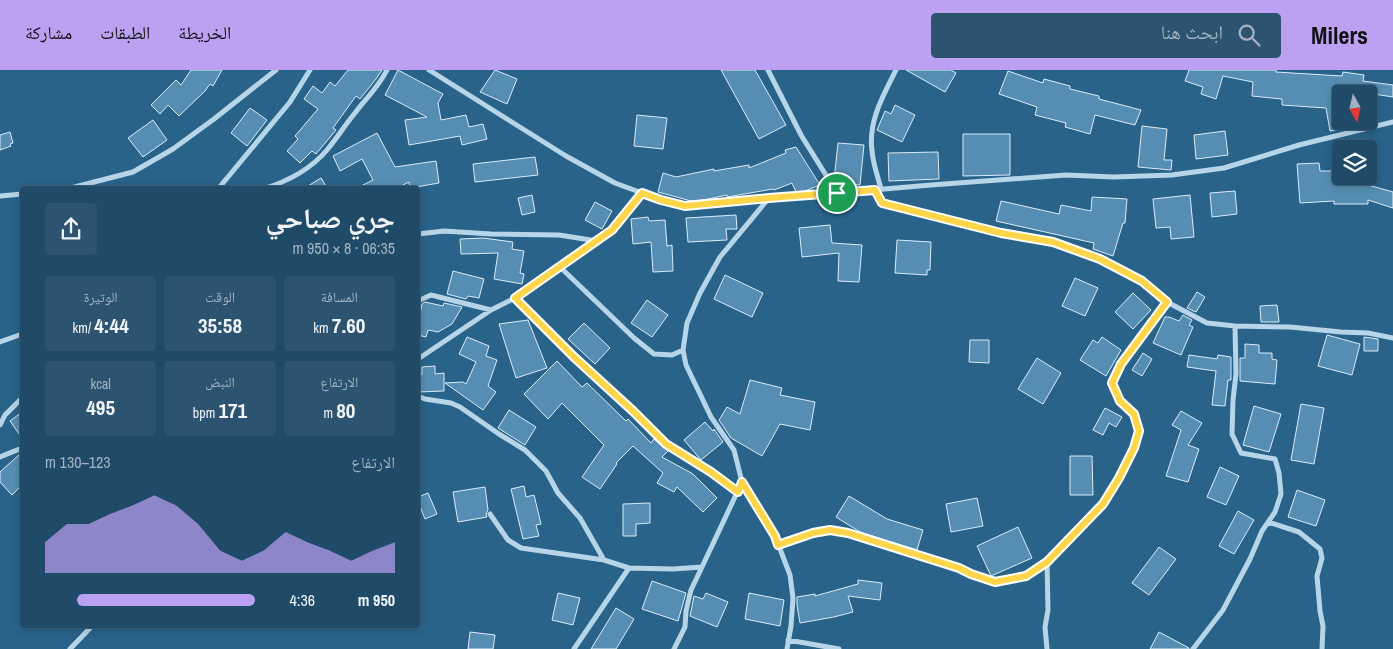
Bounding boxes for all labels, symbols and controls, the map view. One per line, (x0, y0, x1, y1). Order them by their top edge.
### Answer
search box (931, 13, 1281, 58)
text: ابحث هنا (1161, 19, 1223, 45)
text: Milers (1311, 19, 1368, 51)
text: مشاركة (25, 20, 72, 45)
text: الطبقات (100, 20, 150, 45)
text: الخريطة (178, 20, 231, 45)
icon: search (1235, 21, 1263, 49)
north arrow (1332, 85, 1378, 130)
map controls (1332, 85, 1377, 185)
button: layers (1332, 140, 1377, 185)
pin (816, 172, 858, 214)
icon: arrive (823, 179, 851, 207)
text: جري صباحي (266, 199, 395, 237)
button: share (45, 203, 97, 255)
text: 06:35 · 8 × 950 m (292, 237, 395, 259)
text: الوتيرة (84, 288, 118, 306)
text: الوقت (205, 288, 235, 306)
text: المسافة (321, 288, 358, 306)
text: 4:44 (94, 311, 129, 340)
text: 35:58 (198, 311, 242, 340)
text: 7.60 (332, 311, 365, 340)
text: /km (73, 319, 94, 337)
text: km (313, 319, 332, 337)
text: النبض (205, 373, 235, 391)
text: الارتفاع (320, 373, 358, 391)
text: kcal (90, 375, 111, 393)
text: 495 (86, 393, 115, 422)
text: 171 (218, 396, 247, 425)
text: 80 (336, 396, 355, 425)
text: bpm (193, 404, 218, 422)
text: m (323, 404, 336, 422)
text: 123–130 m (45, 451, 111, 473)
text: الارتفاع (351, 451, 395, 473)
text: 4:36 (289, 589, 315, 611)
text: 950 m (358, 589, 395, 611)

